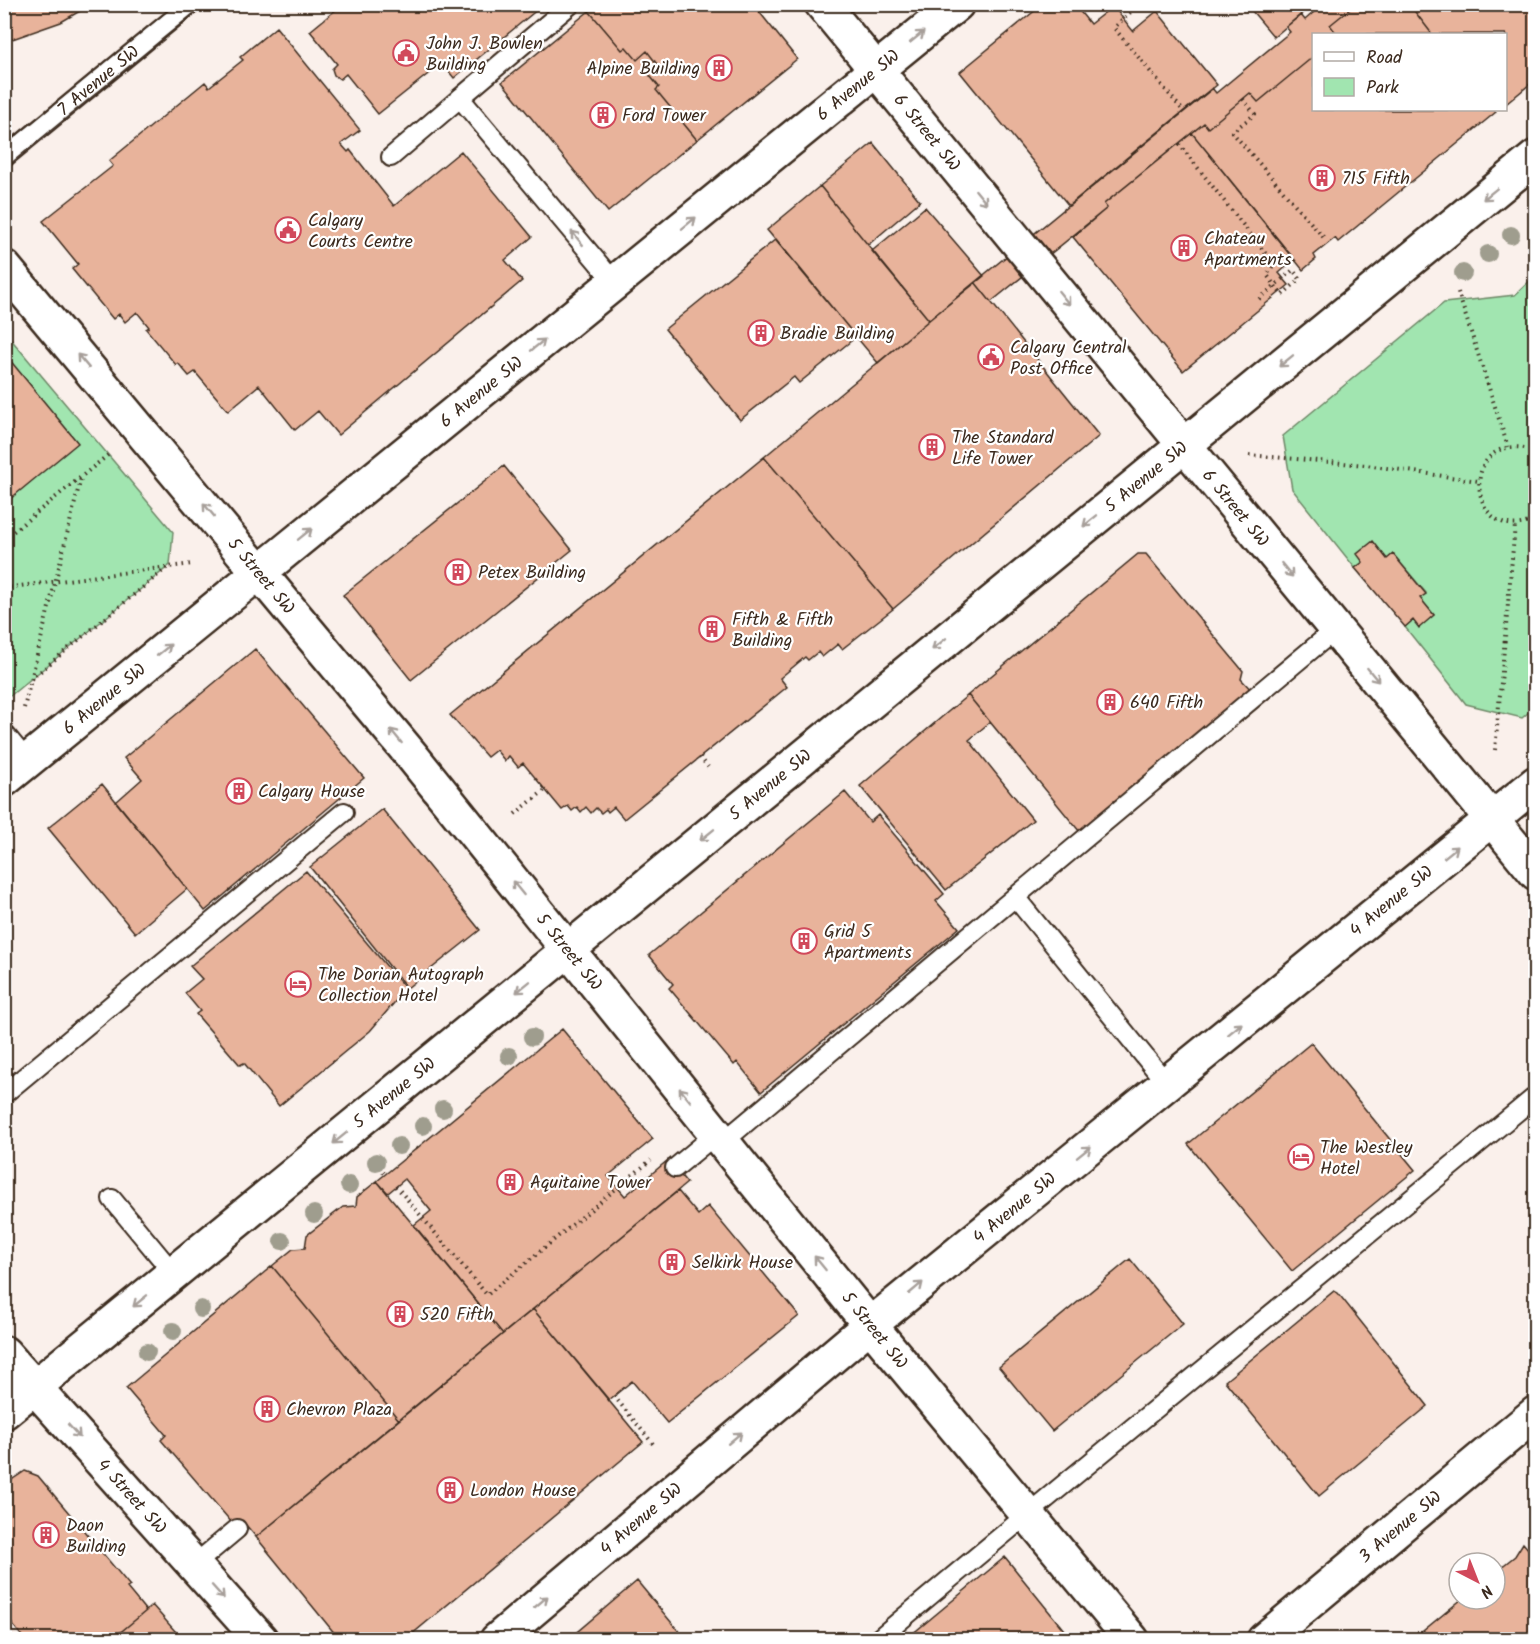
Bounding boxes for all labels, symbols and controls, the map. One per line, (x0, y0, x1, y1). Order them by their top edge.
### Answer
place label: John J. Bowlen Building (426, 30, 543, 80)
one-way arrow (909, 31, 925, 44)
legend (1312, 33, 1507, 111)
public building icon: John J. Bowlen Building (391, 38, 421, 68)
street label: 7 Avenue SW (52, 39, 147, 124)
street label: 6 Avenue SW (810, 43, 907, 129)
text: Road (1366, 44, 1403, 73)
building icon: Alpine Building (704, 53, 734, 83)
place label: Alpine Building (587, 55, 700, 84)
text: Park (1366, 74, 1399, 103)
street label: 6 Street SW (885, 88, 967, 179)
building icon: Ford Tower (588, 100, 618, 130)
place label: Ford Tower (622, 102, 707, 131)
building icon: 715 Fifth (1307, 163, 1337, 193)
place label: 715 Fifth (1342, 165, 1410, 194)
one-way arrow (1483, 187, 1498, 201)
one-way arrow (974, 189, 987, 205)
place label: Calgary Courts Centre (308, 207, 413, 257)
public building icon: Calgary Courts Centre (273, 215, 303, 245)
one-way arrow (681, 216, 697, 229)
place label: Chateau Apartments (1204, 225, 1292, 275)
one-way arrow (571, 230, 584, 246)
building icon: Chateau Apartments (1169, 233, 1199, 263)
one-way arrow (1057, 290, 1071, 305)
building icon: Bradie Building (746, 318, 776, 348)
place label: Bradie Building (780, 320, 895, 349)
place label: Calgary Central Post Office (1010, 334, 1127, 384)
one-way arrow (530, 339, 546, 352)
public building icon: Calgary Central Post Office (976, 342, 1006, 372)
street label: 6 Avenue SW (433, 350, 530, 436)
one-way arrow (77, 353, 90, 369)
one-way arrow (1278, 354, 1294, 367)
place label: The Standard Life Tower (952, 424, 1055, 474)
building icon: The Standard Life Tower (917, 432, 947, 462)
street label: 5 Avenue SW (1099, 435, 1195, 521)
street label: 6 Street SW (1194, 463, 1276, 554)
one-way arrow (202, 502, 215, 518)
one-way arrow (1082, 514, 1098, 527)
one-way arrow (296, 528, 312, 541)
street label: 5 Street SW (219, 531, 301, 622)
building icon: Petex Building (443, 557, 473, 587)
place label: Petex Building (478, 559, 586, 588)
one-way arrow (1281, 562, 1294, 578)
place label: Fifth & Fifth Building (732, 606, 833, 656)
building icon: Fifth & Fifth Building (697, 614, 727, 644)
one-way arrow (931, 638, 947, 651)
one-way arrow (156, 643, 172, 656)
street label: 6 Avenue SW (57, 657, 153, 743)
one-way arrow (1366, 667, 1380, 682)
building icon: 640 Fifth (1095, 687, 1125, 717)
place label: 640 Fifth (1130, 689, 1203, 718)
one-way arrow (389, 729, 403, 744)
street label: 5 Avenue SW (723, 743, 819, 829)
building icon: Calgary House (224, 776, 254, 806)
place label: Calgary House (258, 778, 365, 807)
one-way arrow (699, 829, 715, 842)
one-way arrow (1443, 845, 1458, 859)
street label: 4 Avenue SW (1344, 859, 1440, 945)
one-way arrow (512, 880, 525, 896)
street label: 5 Street SW (528, 907, 609, 998)
place label: Grid 5 Apartments (824, 918, 912, 968)
building icon: Grid 5 Apartments (789, 926, 819, 956)
place label: The Dorian Autograph Collection Hotel (318, 961, 484, 1011)
hotel icon: The Dorian Autograph Collection Hotel (283, 969, 313, 999)
one-way arrow (515, 981, 531, 994)
one-way arrow (1227, 1022, 1243, 1035)
street label: 5 Avenue SW (347, 1051, 443, 1137)
one-way arrow (678, 1087, 691, 1103)
one-way arrow (332, 1131, 348, 1144)
place label: The Westley Hotel (1320, 1134, 1413, 1184)
hotel icon: The Westley Hotel (1286, 1142, 1316, 1172)
one-way arrow (1076, 1146, 1092, 1159)
street label: 4 Avenue SW (967, 1166, 1063, 1252)
building icon: Aquitaine Tower (495, 1167, 525, 1197)
place label: Aquitaine Tower (530, 1169, 652, 1198)
building icon: Selkirk House (657, 1247, 687, 1277)
place label: Selkirk House (692, 1249, 793, 1278)
one-way arrow (814, 1255, 827, 1271)
one-way arrow (908, 1281, 923, 1295)
street label: 5 Street SW (833, 1286, 914, 1376)
one-way arrow (132, 1295, 148, 1308)
building icon: 520 Fifth (385, 1299, 415, 1329)
place label: 520 Fifth (420, 1301, 493, 1330)
building icon: Chevron Plaza (252, 1394, 282, 1424)
place label: Chevron Plaza (286, 1396, 392, 1425)
one-way arrow (67, 1423, 81, 1438)
one-way arrow (727, 1432, 743, 1445)
street label: 4 Street SW (89, 1452, 173, 1542)
building icon: London House (435, 1475, 465, 1505)
street label: 4 Avenue SW (594, 1476, 690, 1564)
place label: London House (470, 1477, 576, 1506)
street label: 3 Avenue SW (1353, 1484, 1449, 1571)
place label: Daon Building (66, 1512, 126, 1562)
building icon: Daon Building (31, 1520, 61, 1550)
north arrow (1447, 1551, 1507, 1611)
text: N (1474, 1578, 1498, 1604)
one-way arrow (211, 1584, 225, 1599)
one-way arrow (533, 1595, 548, 1609)

